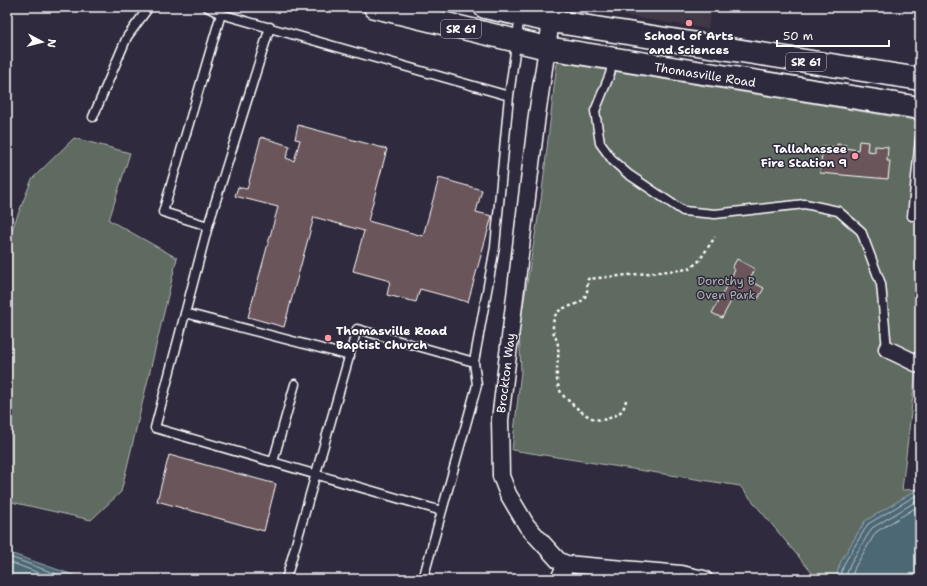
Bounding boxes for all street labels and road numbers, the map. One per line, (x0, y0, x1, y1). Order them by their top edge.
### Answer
road number: SR 61 (441, 20, 481, 38)
road number: SR 61 (786, 53, 826, 71)
street label: Thomasville Road (653, 59, 757, 91)
street label: Brockton Way (493, 332, 519, 414)

